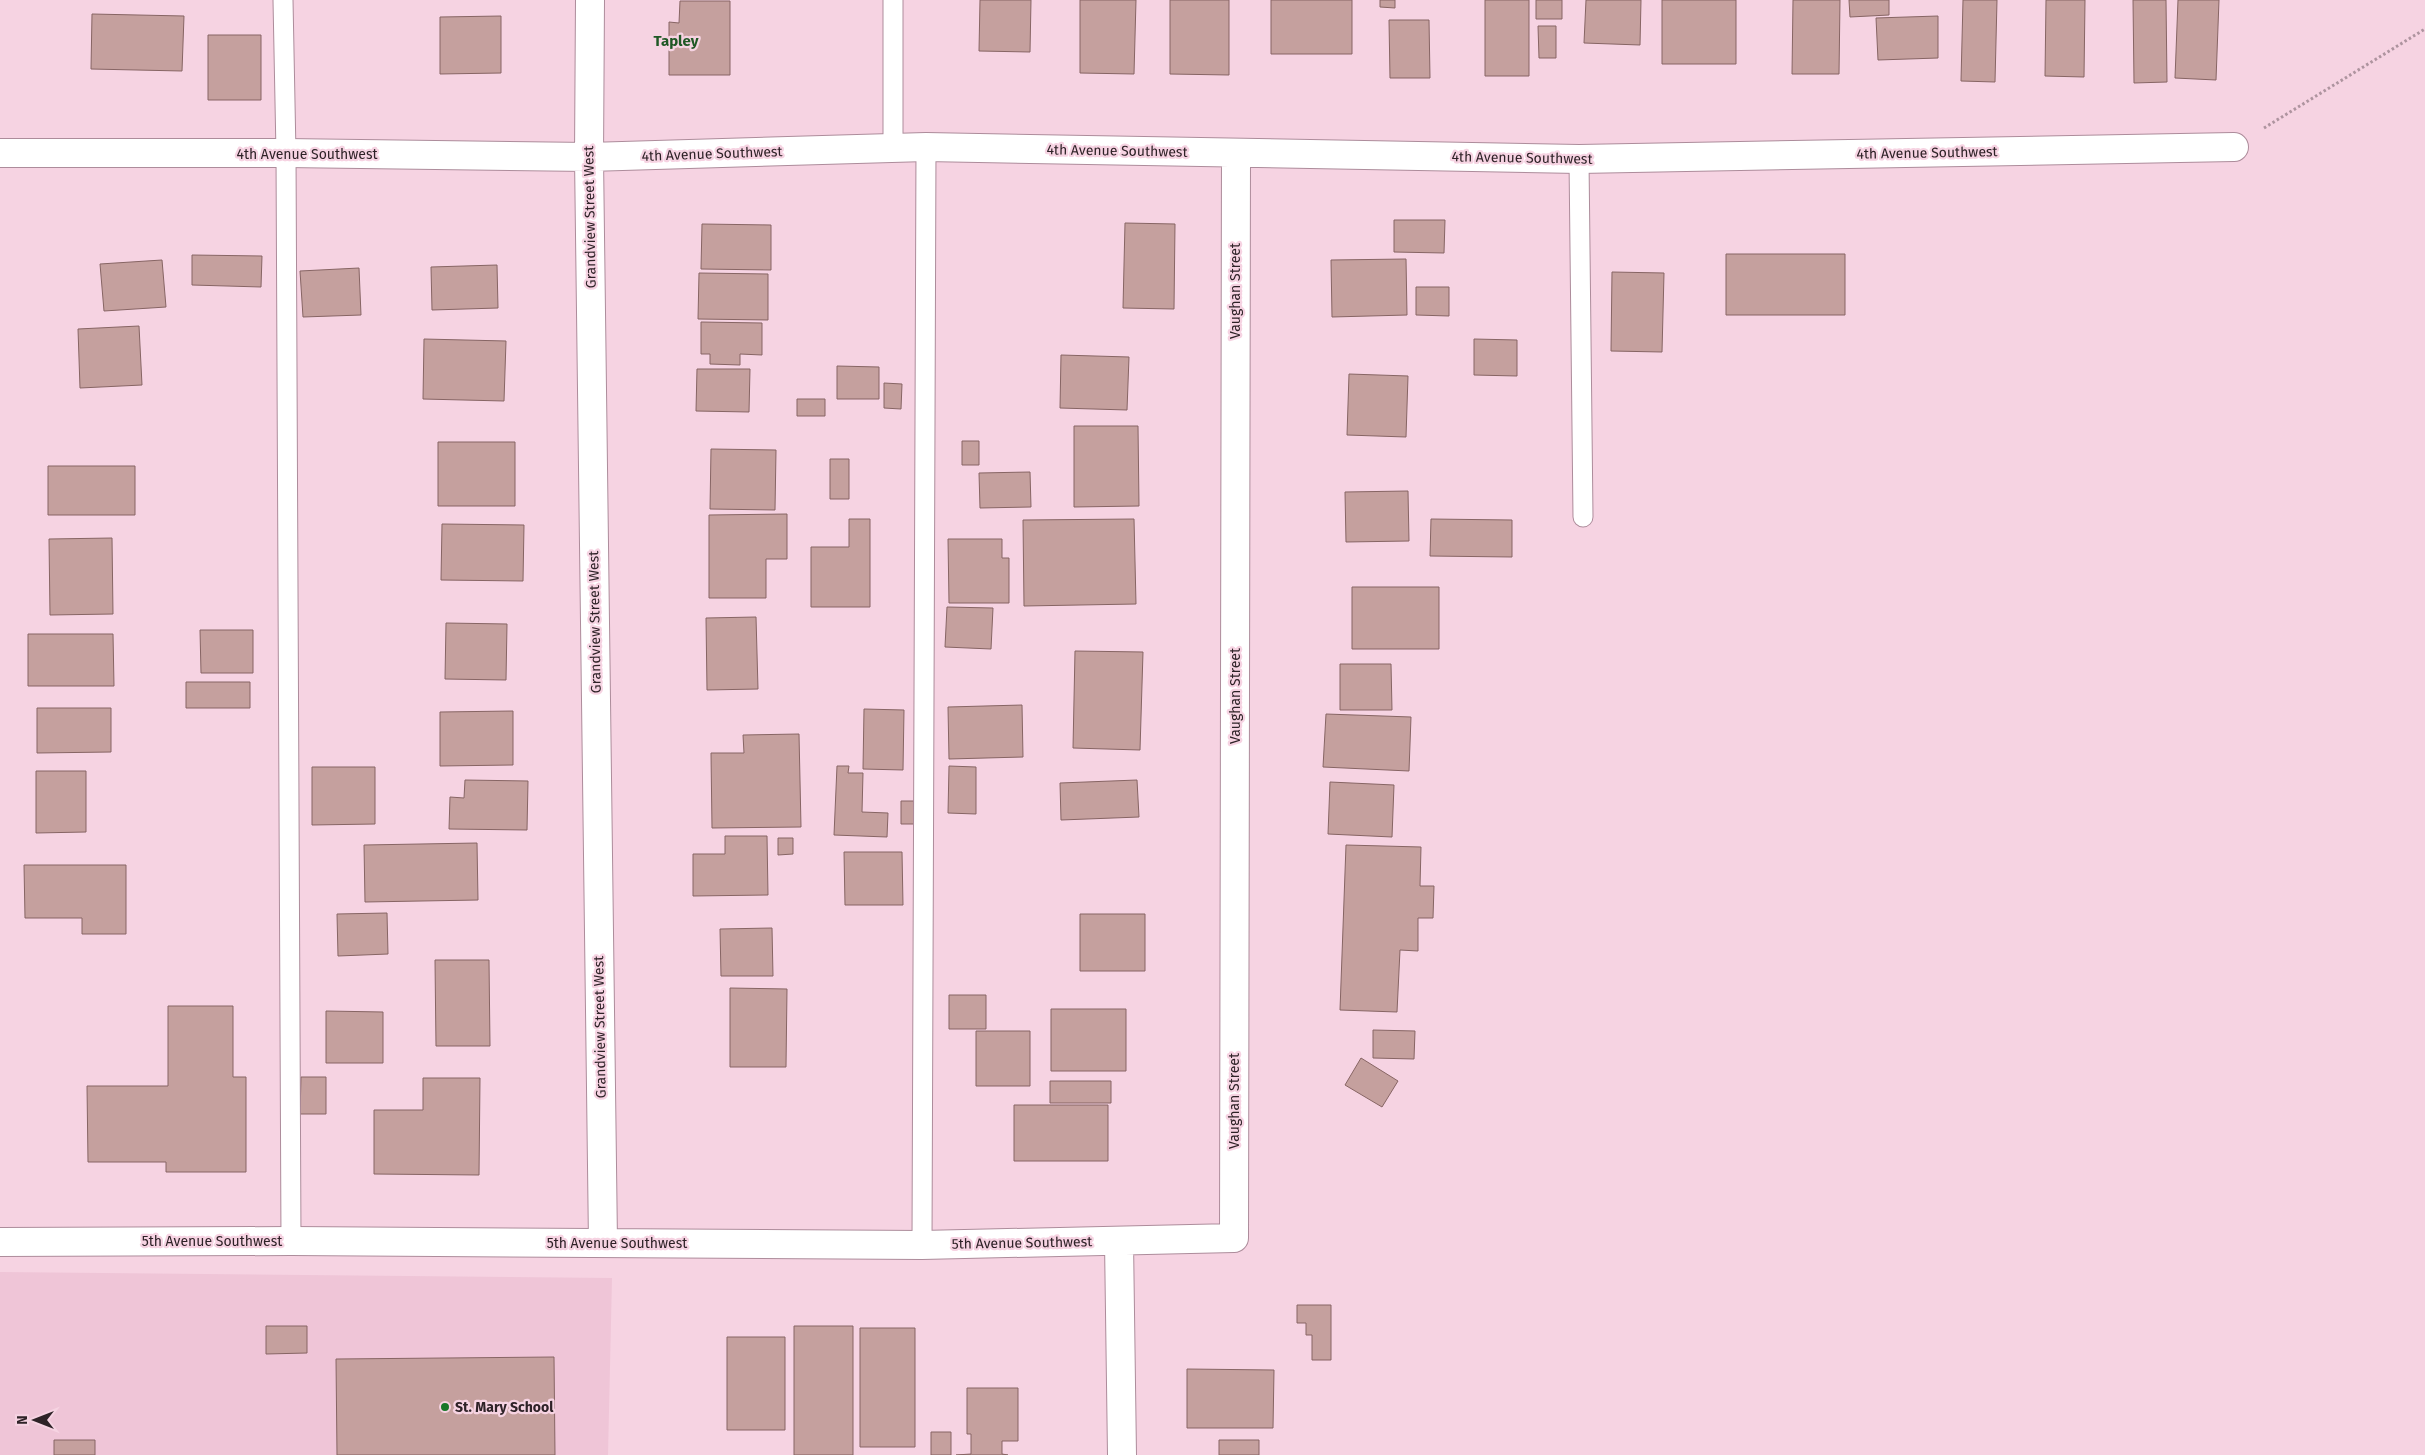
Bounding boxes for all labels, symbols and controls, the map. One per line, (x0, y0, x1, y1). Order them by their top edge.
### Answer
district label: Tapley (654, 32, 699, 50)
street label: 4th Avenue Southwest (1046, 141, 1189, 161)
street label: 4th Avenue Southwest (641, 143, 784, 165)
street label: 4th Avenue Southwest (1856, 143, 1999, 163)
street label: Grandview Street West (580, 145, 600, 288)
street label: 4th Avenue Southwest (236, 146, 378, 163)
street label: 4th Avenue Southwest (1451, 148, 1594, 168)
street label: Vaughan Street (1227, 242, 1244, 339)
street label: Grandview Street West (585, 550, 605, 693)
street label: Vaughan Street (1227, 647, 1244, 744)
street label: Grandview Street West (590, 955, 610, 1098)
street label: Vaughan Street (1226, 1052, 1243, 1149)
street label: 5th Avenue Southwest (142, 1233, 283, 1250)
street label: 5th Avenue Southwest (952, 1233, 1093, 1253)
street label: 5th Avenue Southwest (547, 1235, 688, 1252)
north arrow (10, 1395, 60, 1445)
place label: St. Mary School (455, 1399, 554, 1416)
marker: St. Mary School (439, 1401, 451, 1413)
text: N (14, 1415, 31, 1425)

